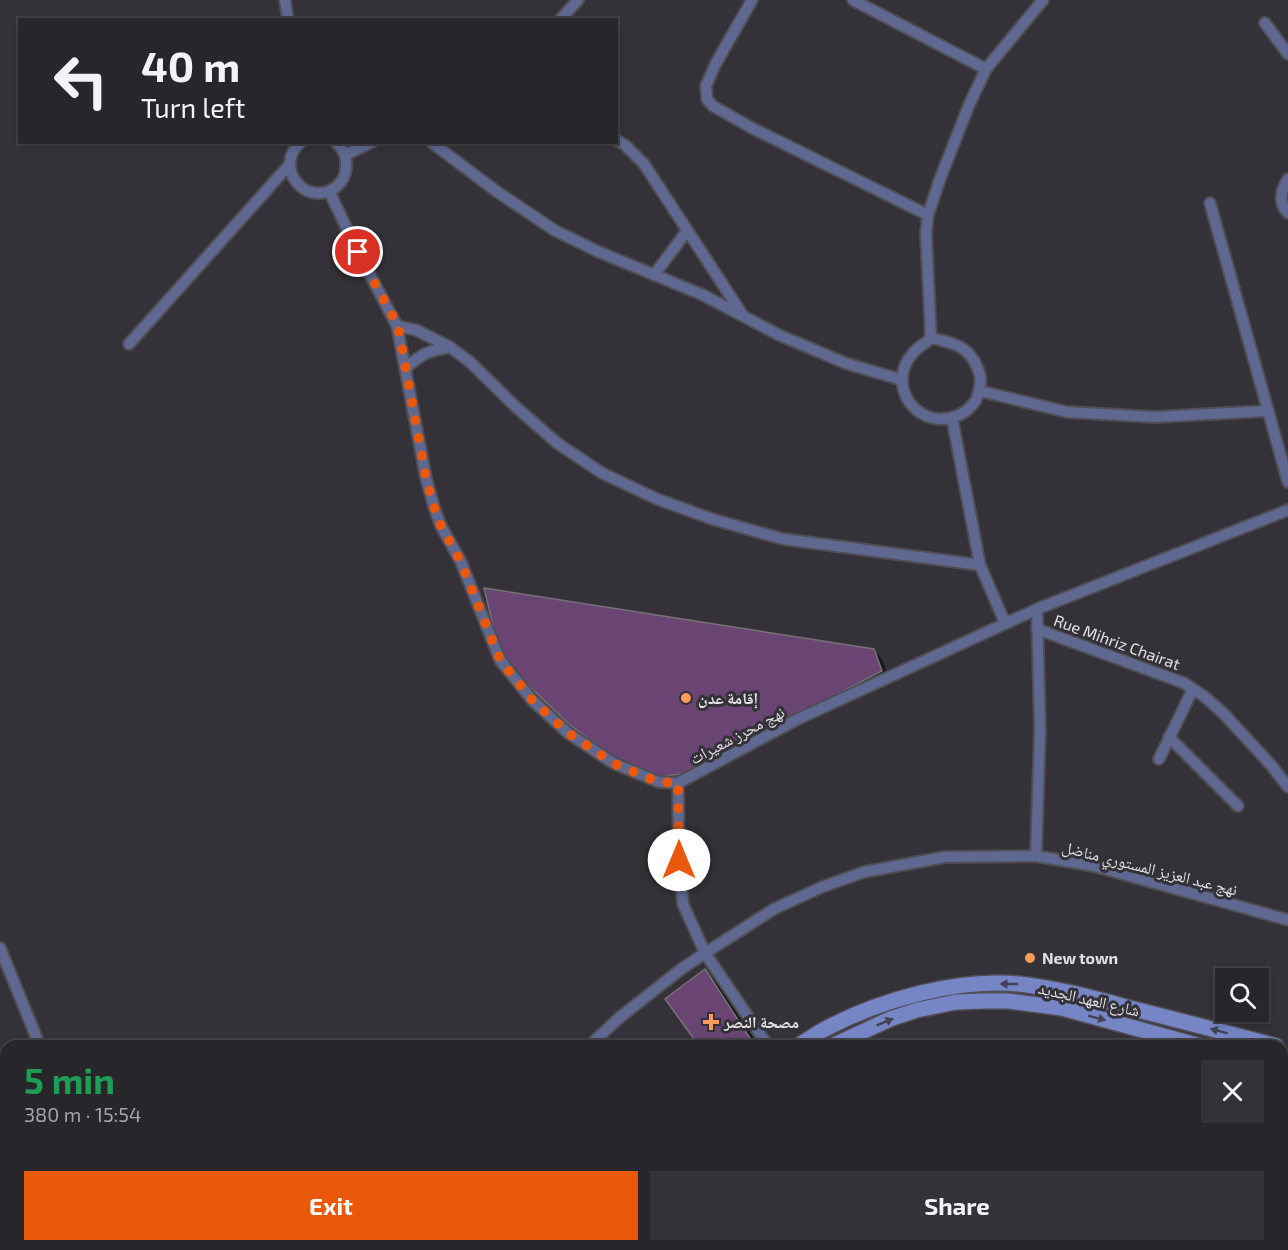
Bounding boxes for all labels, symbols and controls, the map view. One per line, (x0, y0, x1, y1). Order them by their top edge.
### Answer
text: 40 m (141, 40, 240, 90)
icon: left (42, 42, 120, 120)
text: Turn left (141, 91, 245, 123)
pin (332, 226, 383, 277)
icon: arrive (341, 235, 374, 268)
street label: Rue Mihriz Chairat (1051, 610, 1183, 673)
place label: إقامة عدن (698, 688, 758, 709)
marker: إقامة عدن (679, 691, 693, 705)
street label: نهج محرز شعيرات (686, 702, 788, 769)
position arrow (647, 828, 711, 892)
street label: نهج عبد العزيز المستوري مناضل (1060, 837, 1240, 902)
place label: New town (1042, 948, 1118, 967)
marker: New town (1023, 951, 1037, 965)
map controls (1215, 968, 1269, 1022)
button: search (1215, 968, 1269, 1022)
street label: شارع العهد الجديد (1036, 978, 1142, 1021)
one-way arrow (999, 979, 1018, 989)
place label: مصحة النصر (723, 1012, 799, 1031)
marker: مصحة النصر (702, 1013, 720, 1031)
one-way arrow (1088, 1013, 1106, 1023)
one-way arrow (877, 1017, 895, 1027)
one-way arrow (1210, 1025, 1228, 1035)
text: 5 min (24, 1058, 115, 1101)
button: close (1201, 1060, 1264, 1123)
text: 380 m · 15:54 (24, 1102, 141, 1126)
button: Exit (24, 1171, 638, 1240)
button: Share (650, 1171, 1264, 1240)

